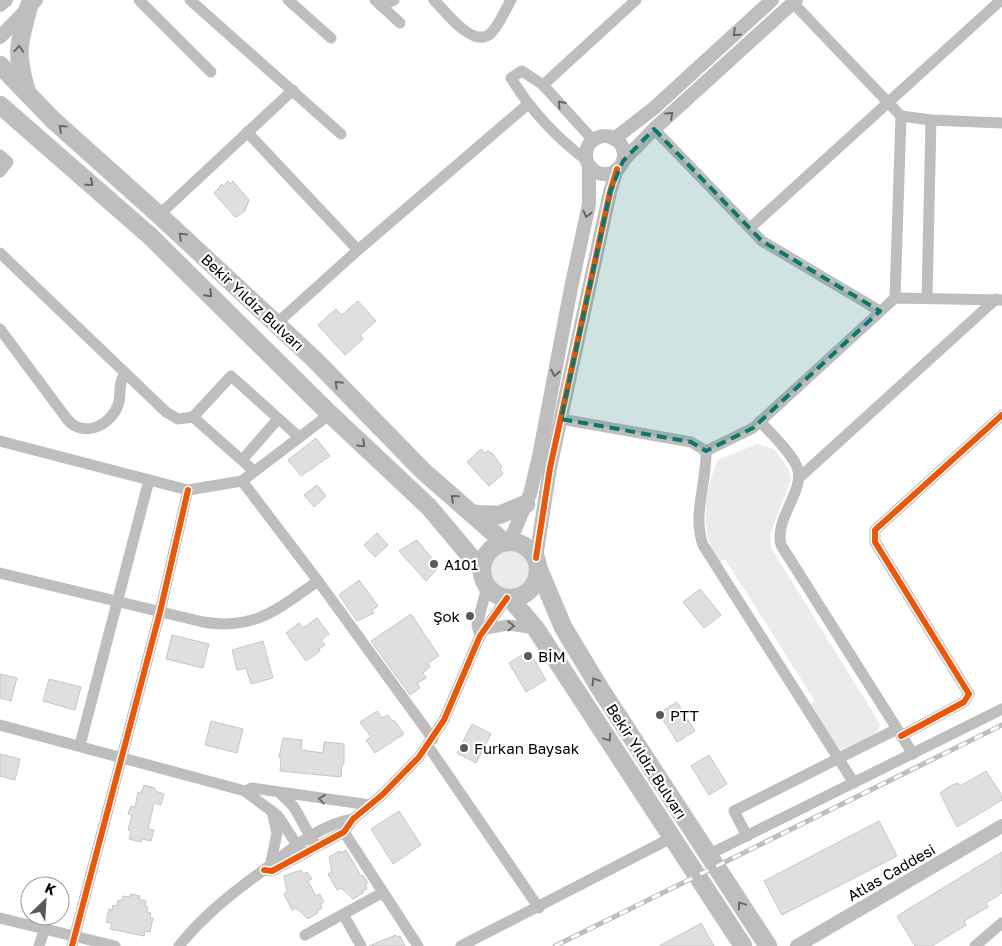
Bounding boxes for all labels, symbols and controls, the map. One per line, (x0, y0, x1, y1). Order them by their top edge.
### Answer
one-way arrow (733, 27, 742, 36)
one-way arrow (13, 45, 24, 53)
one-way arrow (557, 101, 566, 110)
one-way arrow (664, 112, 673, 121)
one-way arrow (58, 124, 67, 133)
one-way arrow (84, 177, 93, 186)
one-way arrow (582, 210, 593, 219)
one-way arrow (179, 233, 188, 242)
street label: Bekir Yıldız Bulvarı (198, 250, 308, 354)
one-way arrow (203, 288, 212, 297)
one-way arrow (550, 369, 560, 378)
one-way arrow (335, 381, 344, 390)
one-way arrow (356, 439, 365, 448)
one-way arrow (451, 496, 460, 504)
place label: A101 (444, 555, 478, 573)
marker: A101 (428, 558, 440, 570)
place label: Şok (433, 607, 461, 625)
marker: Şok (464, 610, 476, 622)
one-way arrow (508, 621, 515, 631)
place label: BİM (538, 647, 566, 665)
marker: BİM (522, 650, 534, 662)
one-way arrow (592, 678, 602, 687)
street label: Bekir Yıldız Bulvarı (603, 700, 691, 822)
place label: PTT (670, 706, 699, 724)
marker: PTT (654, 709, 666, 721)
one-way arrow (602, 732, 611, 742)
place label: Furkan Baysak (474, 739, 580, 757)
marker: Furkan Baysak (458, 742, 470, 754)
one-way arrow (317, 794, 325, 805)
street label: Atlas Caddesi (844, 840, 938, 904)
north arrow (20, 876, 70, 926)
text: K (43, 879, 59, 899)
one-way arrow (738, 902, 747, 911)

